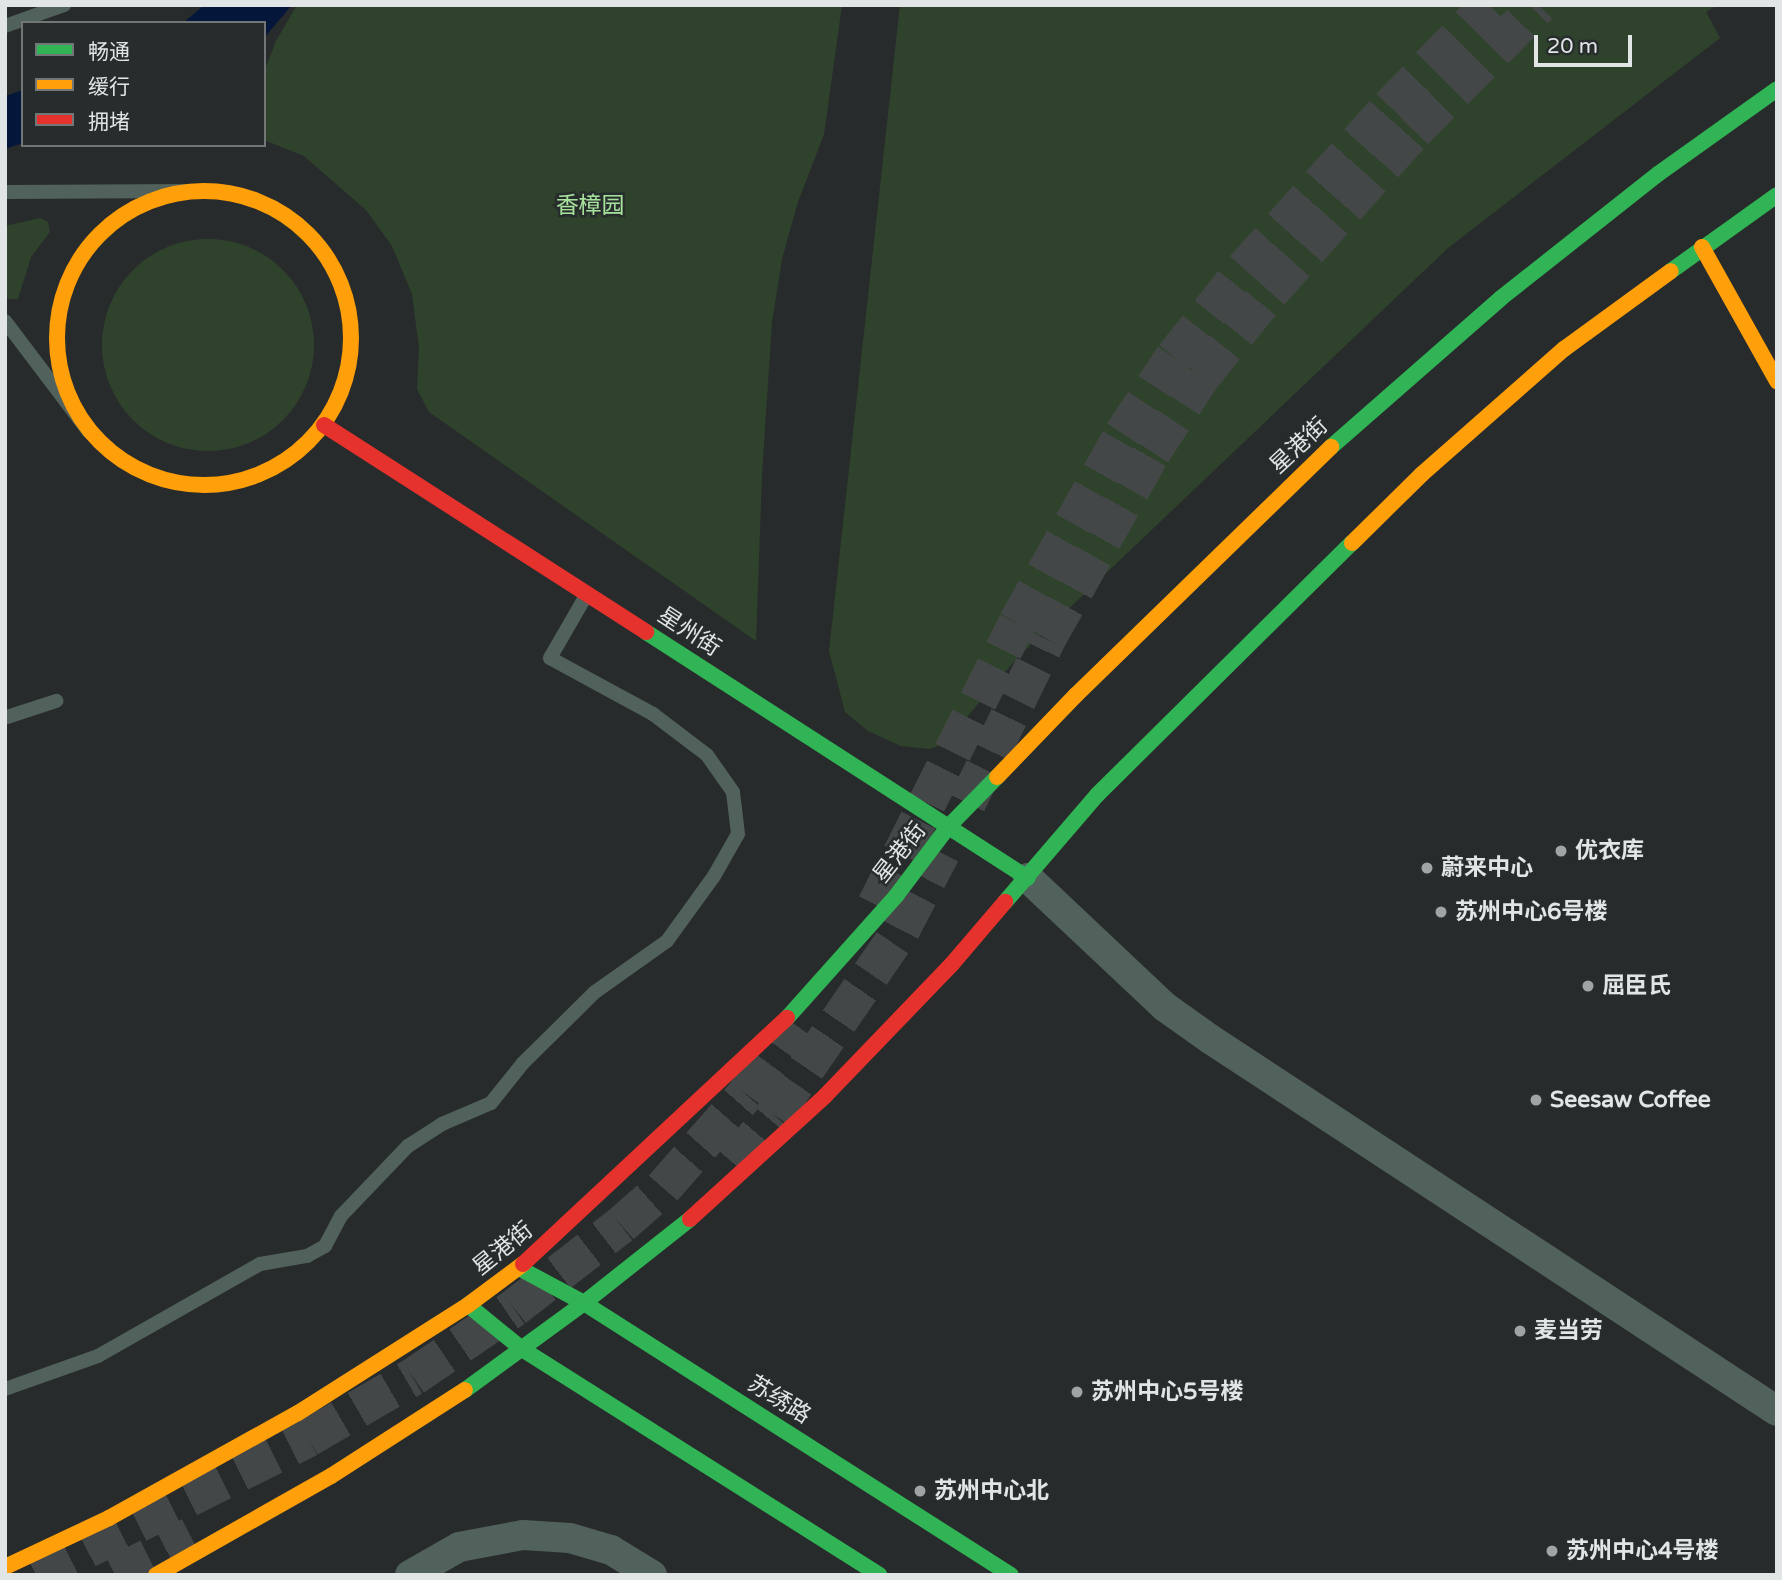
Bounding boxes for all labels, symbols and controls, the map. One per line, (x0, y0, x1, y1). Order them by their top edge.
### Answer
legend (21, 21, 266, 147)
scale bar (1537, 21, 1635, 65)
text: 20 m (1547, 34, 1598, 59)
text: 畅通 (88, 40, 130, 65)
text: 缓行 (88, 75, 130, 100)
text: 拥堵 (88, 110, 130, 135)
park label: 香樟园 (556, 192, 624, 220)
street label: 星港街 (1264, 412, 1334, 480)
street label: 星州街 (653, 602, 725, 662)
street label: 星港街 (868, 817, 932, 889)
place label: 优衣库 (1575, 837, 1644, 865)
marker: 优衣库 (1553, 843, 1569, 859)
place label: 蔚来中心 (1441, 854, 1533, 882)
marker: 蔚来中心 (1419, 860, 1435, 876)
place label: 苏州中心6号楼 (1455, 898, 1607, 926)
marker: 苏州中心6号楼 (1433, 904, 1449, 920)
place label: 屈臣氏 (1602, 972, 1671, 1000)
marker: 屈臣氏 (1580, 978, 1596, 994)
place label: Seesaw Coffee (1550, 1086, 1711, 1114)
marker: Seesaw Coffee (1528, 1092, 1544, 1108)
street label: 星港街 (468, 1217, 538, 1281)
place label: 麦当劳 (1534, 1317, 1603, 1345)
marker: 麦当劳 (1512, 1323, 1528, 1339)
street label: 苏绣路 (742, 1370, 816, 1430)
place label: 苏州中心5号楼 (1091, 1378, 1243, 1406)
marker: 苏州中心5号楼 (1069, 1384, 1085, 1400)
place label: 苏州中心北 (934, 1477, 1049, 1505)
marker: 苏州中心北 (912, 1483, 928, 1499)
place label: 苏州中心4号楼 (1566, 1537, 1718, 1565)
marker: 苏州中心4号楼 (1544, 1543, 1560, 1559)

